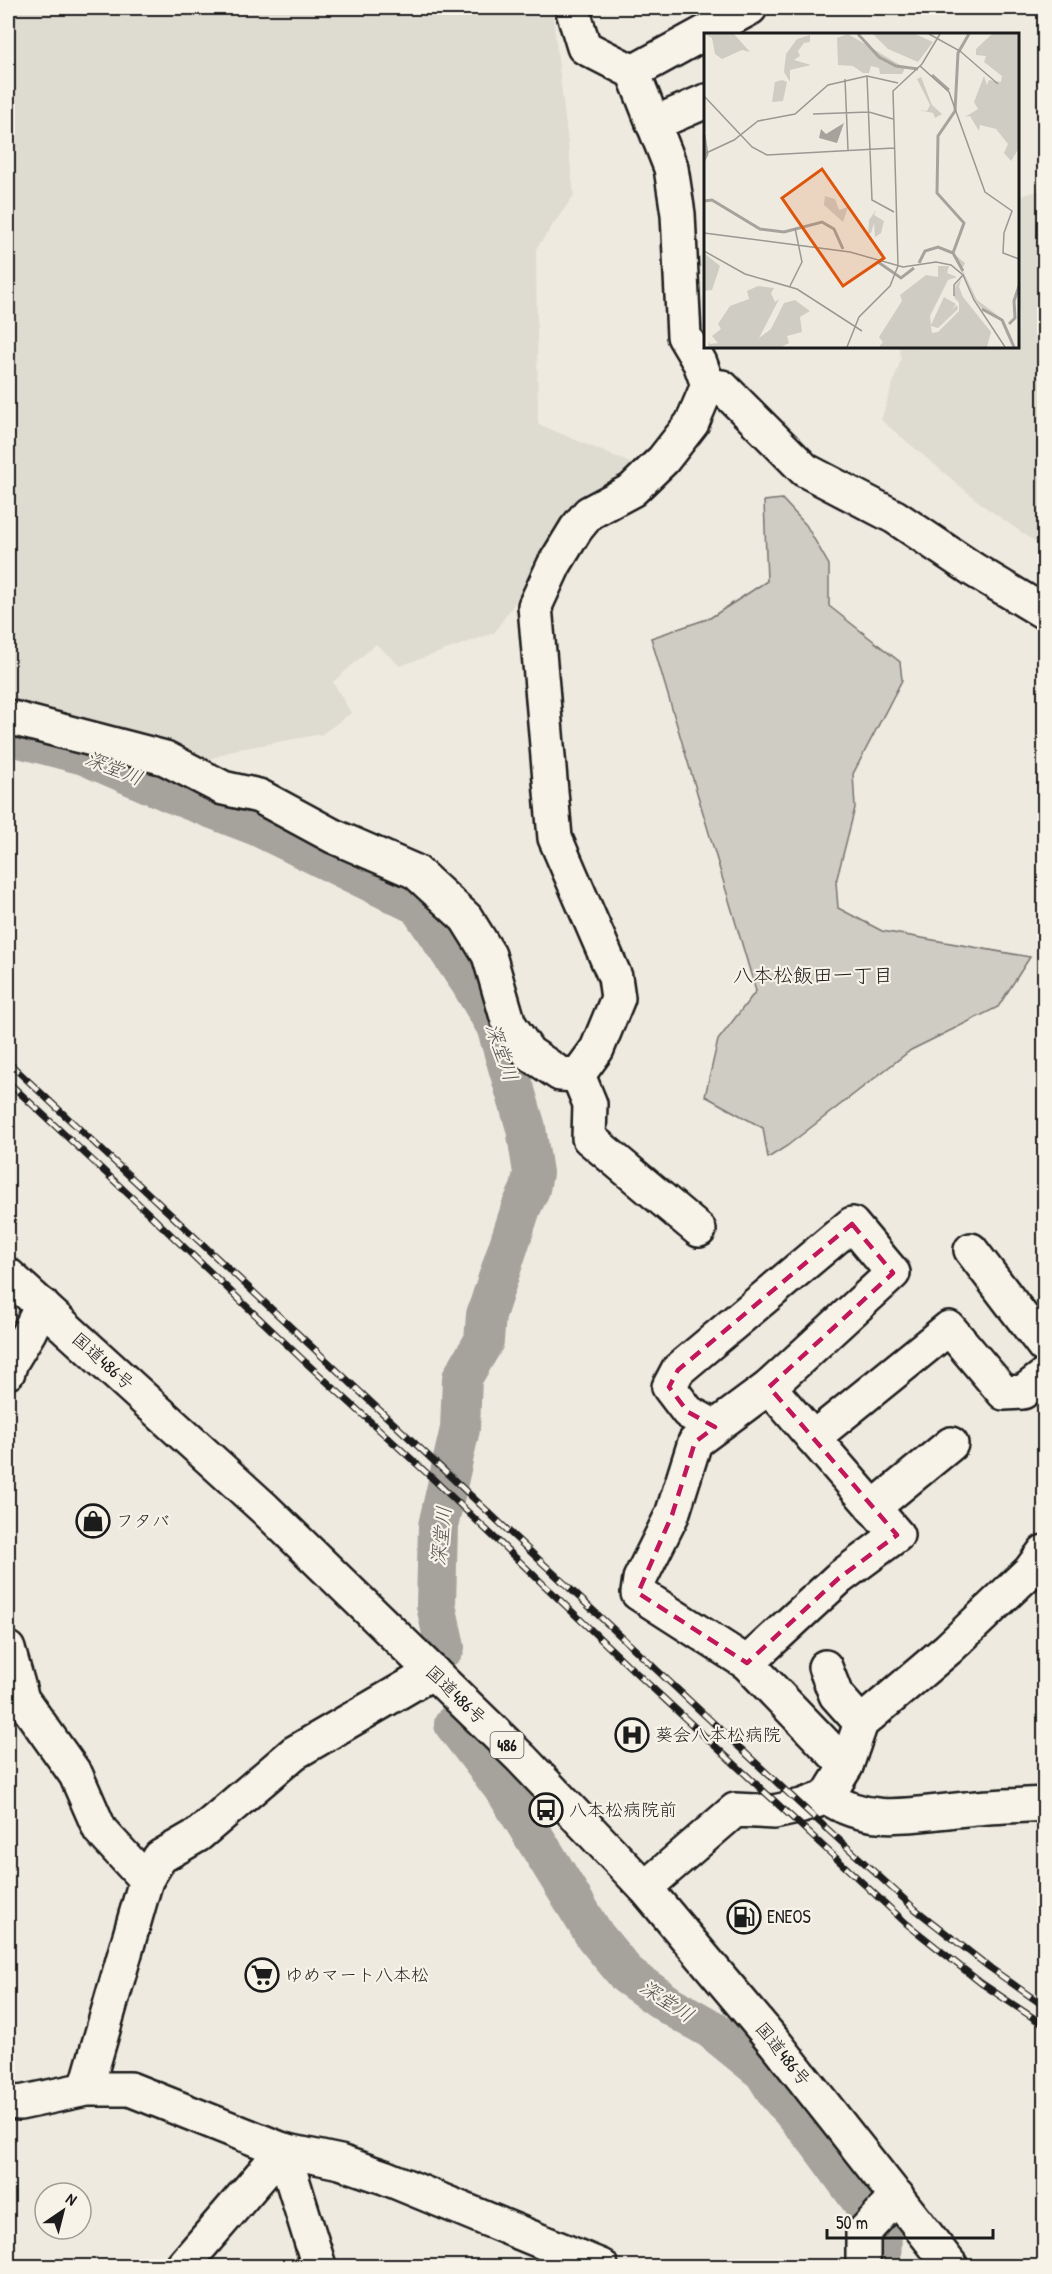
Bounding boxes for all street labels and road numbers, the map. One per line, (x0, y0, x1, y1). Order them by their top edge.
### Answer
street label: 国道486号 (67, 1326, 140, 1395)
street label: 国道486号 (420, 1659, 492, 1730)
road number: 486 (490, 1732, 524, 1758)
street label: 国道486号 (750, 2016, 817, 2091)

